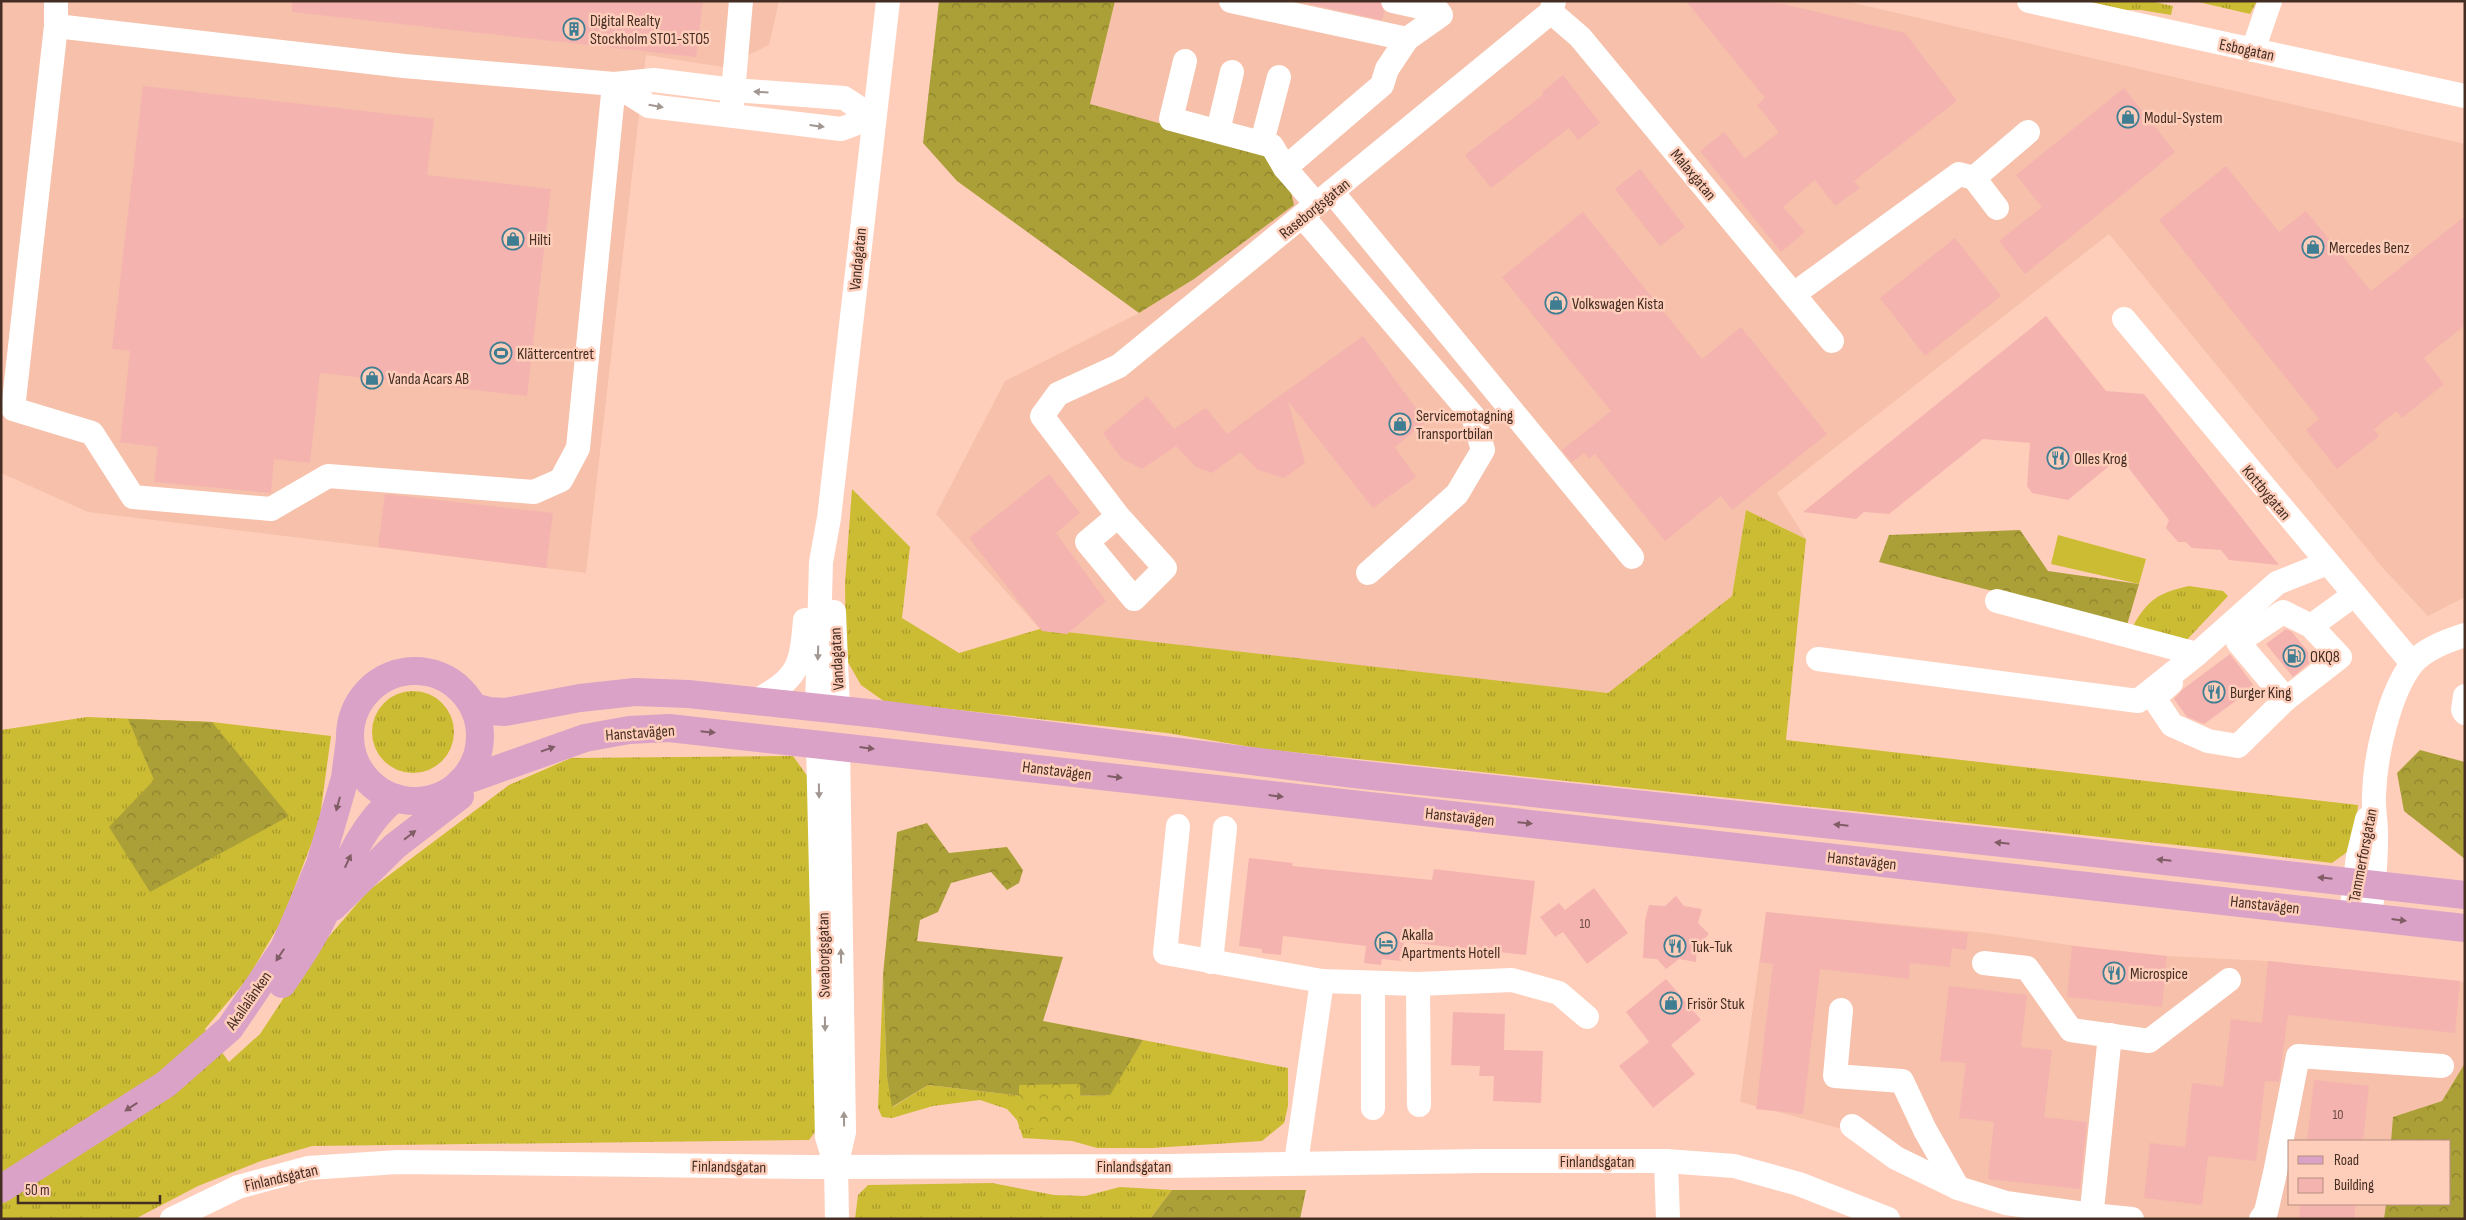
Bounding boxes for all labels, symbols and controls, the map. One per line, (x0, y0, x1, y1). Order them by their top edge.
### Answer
place label: Digital Realty Stockholm STO1-STO5 (590, 12, 710, 49)
building icon: Digital Realty Stockholm STO1-STO5 (562, 17, 586, 41)
street label: Esbogatan (2217, 35, 2276, 66)
one-way arrow (752, 87, 768, 95)
one-way arrow (649, 103, 665, 111)
shop icon: Modul-System (2116, 105, 2140, 129)
place label: Modul-System (2144, 109, 2222, 128)
one-way arrow (810, 122, 826, 130)
street label: Malaxgatan (1666, 145, 1720, 204)
street label: Raseborgsgatan (1276, 175, 1354, 243)
shop icon: Hilti (501, 227, 525, 251)
street label: Vandagatan (846, 227, 871, 291)
place label: Hilti (529, 231, 551, 250)
shop icon: Mercedes Benz (2301, 235, 2325, 259)
place label: Mercedes Benz (2329, 239, 2410, 258)
shop icon: Volkswagen Kista (1544, 291, 1568, 315)
place label: Volkswagen Kista (1572, 295, 1664, 314)
sports icon: Klättercentret (489, 341, 513, 365)
place label: Klättercentret (517, 345, 594, 364)
shop icon: Vanda Acars AB (360, 366, 384, 390)
place label: Vanda Acars AB (388, 370, 469, 389)
place label: Servicemotagning Transportbilan (1416, 407, 1513, 444)
shop icon: Servicemotagning Transportbilan (1388, 412, 1412, 436)
restaurant icon: Olles Krog (2046, 446, 2070, 470)
place label: Olles Krog (2074, 450, 2127, 469)
street label: Kottbygatan (2237, 462, 2294, 524)
street label: Vandagatan (826, 627, 849, 691)
fuel station icon: OKQ8 (2282, 644, 2306, 668)
one-way arrow (814, 645, 822, 661)
place label: OKQ8 (2310, 648, 2340, 667)
restaurant icon: Burger King (2202, 680, 2226, 704)
place label: Burger King (2230, 684, 2291, 703)
street label: Hanstavägen (605, 722, 675, 745)
one-way arrow (700, 728, 716, 736)
one-way arrow (859, 744, 875, 752)
one-way arrow (541, 745, 556, 753)
street label: Hanstavägen (1021, 758, 1092, 785)
one-way arrow (1107, 773, 1123, 781)
one-way arrow (816, 784, 824, 800)
one-way arrow (1269, 792, 1285, 800)
one-way arrow (334, 796, 342, 811)
street label: Hanstavägen (1424, 804, 1495, 831)
street label: Tammerforsgatan (2345, 807, 2382, 903)
one-way arrow (1517, 819, 1533, 827)
one-way arrow (1833, 821, 1849, 829)
one-way arrow (403, 830, 417, 840)
one-way arrow (1994, 839, 2010, 847)
street label: Hanstavägen (1826, 848, 1897, 875)
one-way arrow (344, 854, 352, 868)
one-way arrow (2156, 856, 2172, 864)
one-way arrow (2317, 874, 2333, 882)
street label: Hanstavägen (2229, 892, 2300, 919)
street label: Sveaborgsgatan (814, 912, 835, 998)
house number: 10 (1579, 915, 1591, 932)
one-way arrow (2391, 916, 2407, 924)
place label: Akalla Apartments Hotell (1401, 926, 1500, 963)
hotel icon: Akalla Apartments Hotell (1374, 931, 1398, 955)
restaurant icon: Tuk-Tuk (1663, 934, 1687, 958)
place label: Tuk-Tuk (1691, 938, 1732, 957)
one-way arrow (275, 948, 285, 961)
one-way arrow (837, 948, 845, 964)
restaurant icon: Microspice (2102, 961, 2126, 985)
place label: Microspice (2130, 965, 2188, 984)
street label: Akallalänken (222, 968, 276, 1034)
shop icon: Frisör Stuk (1659, 991, 1683, 1015)
place label: Frisör Stuk (1687, 995, 1745, 1014)
one-way arrow (821, 1016, 829, 1032)
one-way arrow (125, 1102, 138, 1111)
house number: 10 (2332, 1106, 2344, 1123)
one-way arrow (840, 1111, 848, 1127)
legend (2288, 1140, 2451, 1205)
text: Road (2334, 1151, 2359, 1170)
street label: Finlandsgatan (1560, 1153, 1634, 1172)
street label: Finlandsgatan (692, 1157, 766, 1178)
street label: Finlandsgatan (1097, 1158, 1171, 1177)
street label: Finlandsgatan (243, 1161, 320, 1196)
scale bar (18, 1172, 160, 1204)
text: Building (2334, 1176, 2374, 1195)
text: 50 m (25, 1181, 50, 1200)

